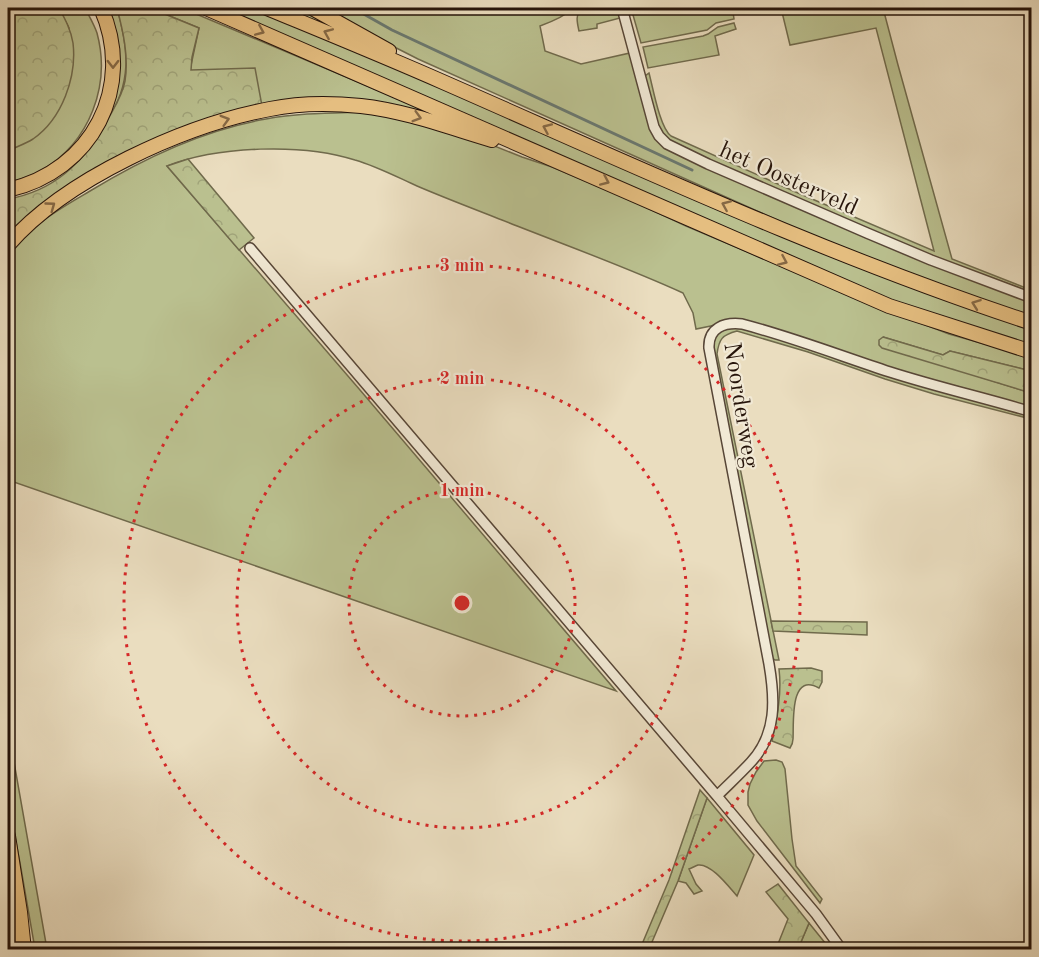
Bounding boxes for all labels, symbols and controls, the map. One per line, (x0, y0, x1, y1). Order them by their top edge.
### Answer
one-way arrow (253, 24, 264, 36)
one-way arrow (323, 28, 334, 40)
one-way arrow (107, 60, 119, 69)
one-way arrow (412, 110, 422, 122)
one-way arrow (219, 115, 230, 127)
one-way arrow (542, 123, 553, 135)
street label: het Oosterveld (715, 139, 861, 221)
one-way arrow (599, 174, 610, 186)
one-way arrow (721, 200, 732, 212)
one-way arrow (45, 202, 56, 213)
one-way arrow (777, 253, 788, 265)
text: 3 min (439, 257, 485, 275)
one-way arrow (971, 299, 982, 312)
street label: Noorderweg (718, 341, 762, 470)
text: 2 min (439, 370, 485, 388)
text: 1 min (439, 482, 485, 500)
centre of rings (452, 593, 472, 613)

